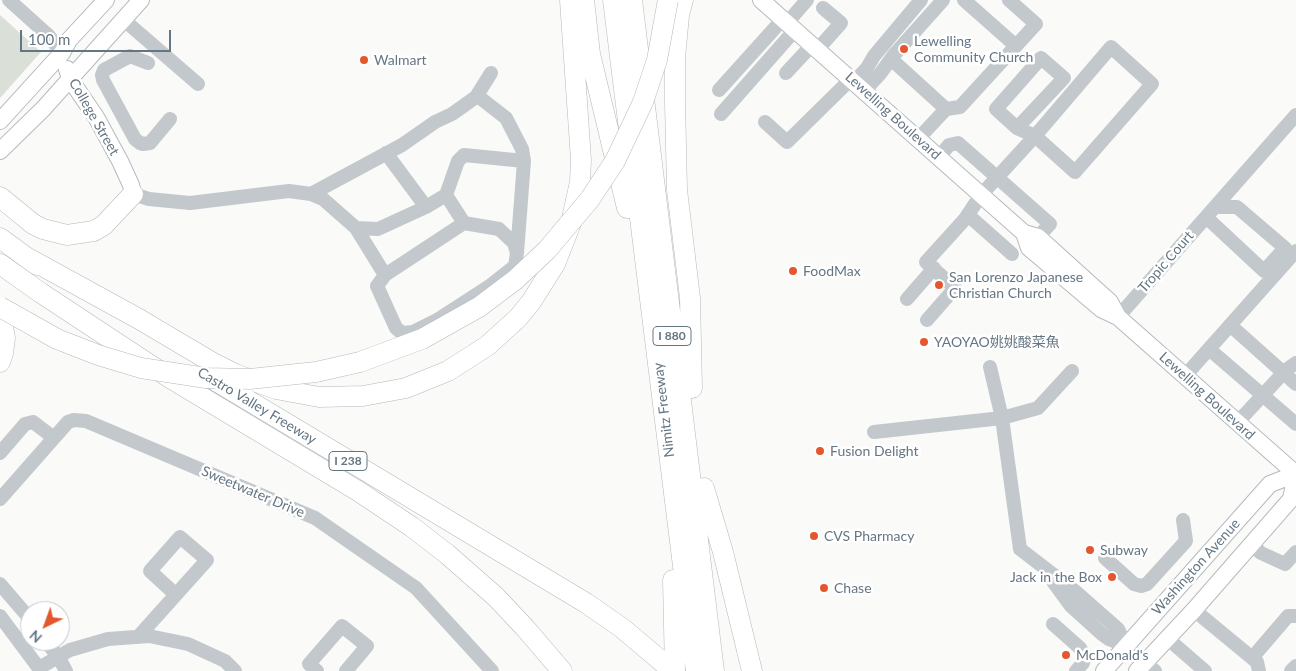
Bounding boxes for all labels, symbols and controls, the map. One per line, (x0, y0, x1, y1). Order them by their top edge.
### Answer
scale bar (22, 20, 174, 52)
text: 100 m (28, 30, 70, 48)
place label: Lewelling Community Church (914, 33, 1033, 65)
marker: Lewelling Community Church (898, 43, 910, 55)
place label: Walmart (374, 52, 427, 68)
marker: Walmart (358, 54, 370, 66)
street label: Lewelling Boulevard (842, 69, 944, 163)
street label: College Street (65, 75, 123, 159)
street label: Tropic Court (1135, 228, 1197, 296)
place label: FoodMax (803, 263, 861, 279)
marker: FoodMax (787, 265, 799, 277)
place label: San Lorenzo Japanese Christian Church (949, 269, 1083, 302)
marker: San Lorenzo Japanese Christian Church (933, 279, 945, 291)
road number: I 880 (653, 326, 691, 346)
place label: YAOYAO姚姚酸菜魚 (934, 334, 1060, 350)
marker: YAOYAO姚姚酸菜魚 (918, 336, 930, 348)
street label: Lewelling Boulevard (1156, 349, 1258, 443)
street label: Nimitz Freeway (650, 362, 678, 458)
street label: Castro Valley Freeway (195, 364, 319, 448)
place label: Fusion Delight (830, 443, 919, 459)
marker: Fusion Delight (814, 445, 826, 457)
road number: I 238 (329, 452, 367, 471)
street label: Sweetwater Drive (199, 463, 307, 521)
street label: Washington Avenue (1148, 515, 1244, 619)
place label: CVS Pharmacy (824, 528, 914, 544)
marker: CVS Pharmacy (808, 530, 820, 542)
place label: Subway (1100, 542, 1148, 558)
marker: Subway (1084, 544, 1096, 556)
place label: Jack in the Box (1010, 569, 1102, 585)
marker: Jack in the Box (1106, 571, 1118, 583)
place label: Chase (834, 580, 872, 596)
marker: Chase (818, 582, 830, 594)
north arrow (20, 601, 70, 651)
text: N (26, 627, 45, 647)
place label: McDonald's (1076, 647, 1149, 663)
marker: McDonald's (1060, 649, 1072, 661)

